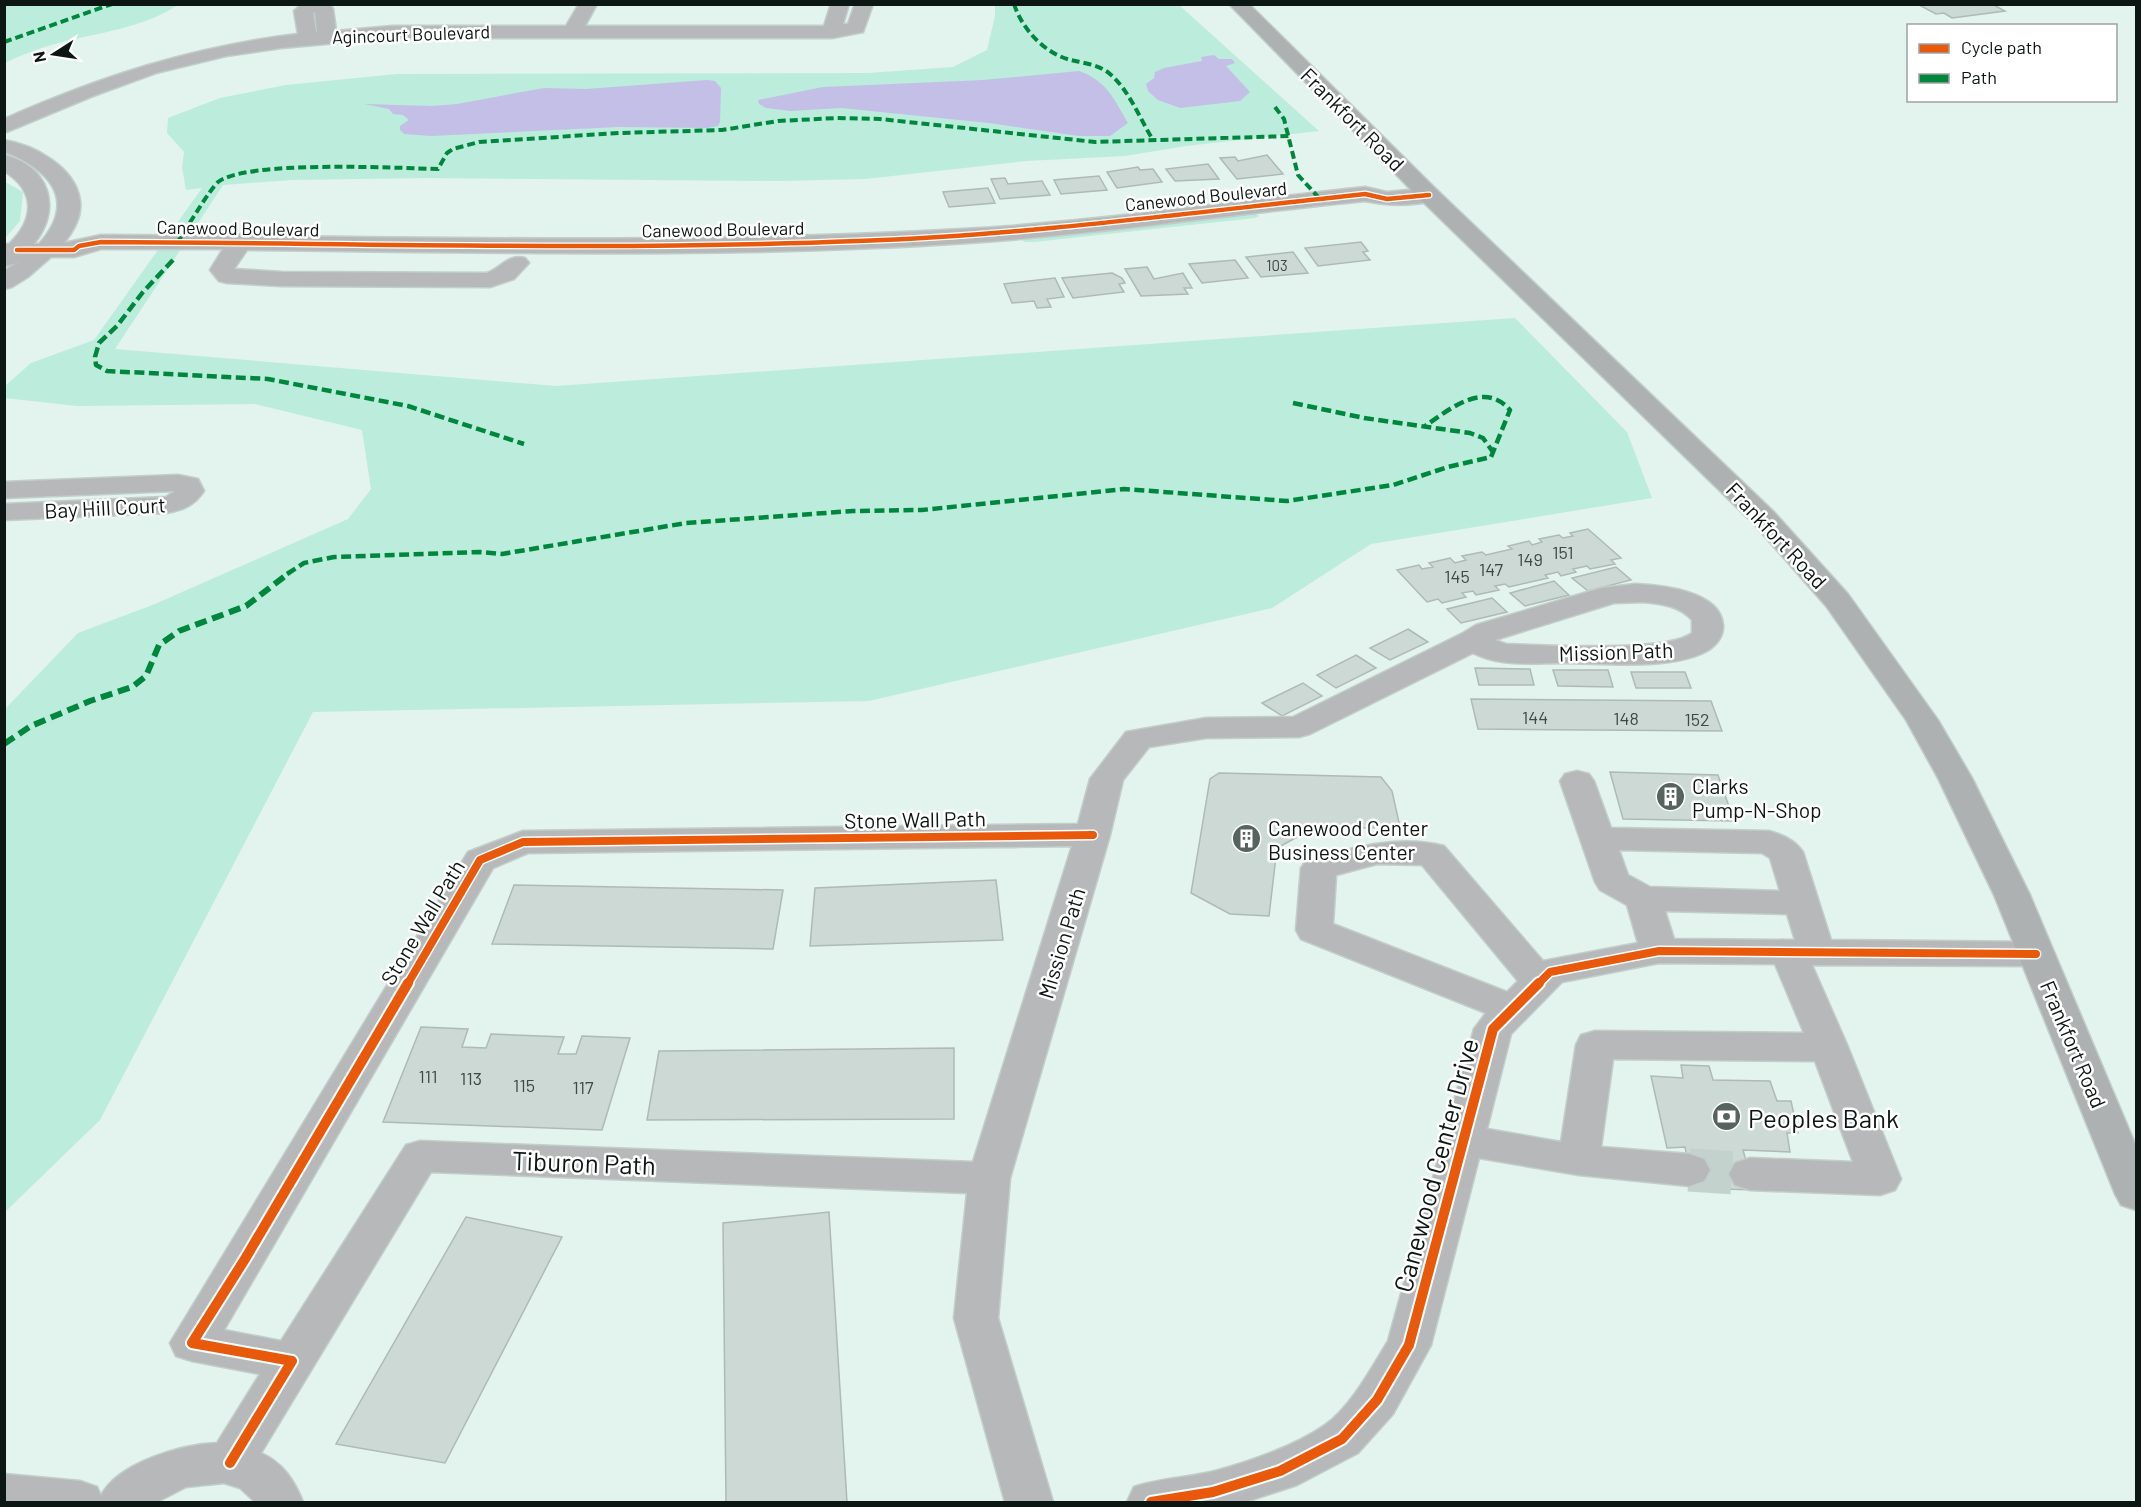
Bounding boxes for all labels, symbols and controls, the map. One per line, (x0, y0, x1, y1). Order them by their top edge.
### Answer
street label: Agincourt Boulevard (332, 20, 490, 48)
north arrow (24, 24, 84, 84)
legend (1907, 24, 2117, 102)
text: Cycle path (1961, 36, 2042, 58)
text: N (28, 50, 49, 64)
street label: Frankfort Road (1296, 62, 1410, 176)
text: Path (1961, 66, 1997, 88)
street label: Canewood Boulevard (1124, 177, 1288, 215)
street label: Canewood Boulevard (156, 216, 320, 240)
street label: Canewood Boulevard (641, 217, 805, 241)
house number: 103 (1266, 256, 1288, 274)
street label: Frankfort Road (1721, 477, 1833, 593)
street label: Bay Hill Court (44, 491, 166, 523)
house number: 151 (1552, 541, 1574, 563)
house number: 149 (1517, 548, 1543, 570)
house number: 147 (1479, 558, 1504, 580)
house number: 145 (1444, 565, 1470, 587)
street label: Mission Path (1558, 637, 1674, 665)
house number: 144 (1522, 706, 1548, 728)
house number: 148 (1613, 707, 1639, 729)
house number: 152 (1684, 708, 1710, 730)
place label: Clarks Pump-N-Shop (1692, 773, 1822, 822)
building icon: Clarks Pump-N-Shop (1655, 781, 1687, 813)
street label: Stone Wall Path (844, 805, 986, 833)
place label: Canewood Center Business Center (1268, 815, 1429, 864)
building icon: Canewood Center Business Center (1231, 823, 1263, 855)
street label: Stone Wall Path (375, 855, 469, 989)
street label: Mission Path (1032, 885, 1090, 1001)
street label: Frankfort Road (2036, 977, 2112, 1111)
street label: Canewood Center Drive (1386, 1035, 1484, 1295)
house number: 111 (418, 1065, 438, 1087)
house number: 113 (460, 1067, 482, 1089)
house number: 115 (513, 1074, 535, 1096)
house number: 117 (572, 1076, 594, 1098)
bank icon: Peoples Bank (1711, 1101, 1743, 1133)
place label: Peoples Bank (1748, 1102, 1899, 1133)
street label: Tiburon Path (512, 1144, 656, 1180)

